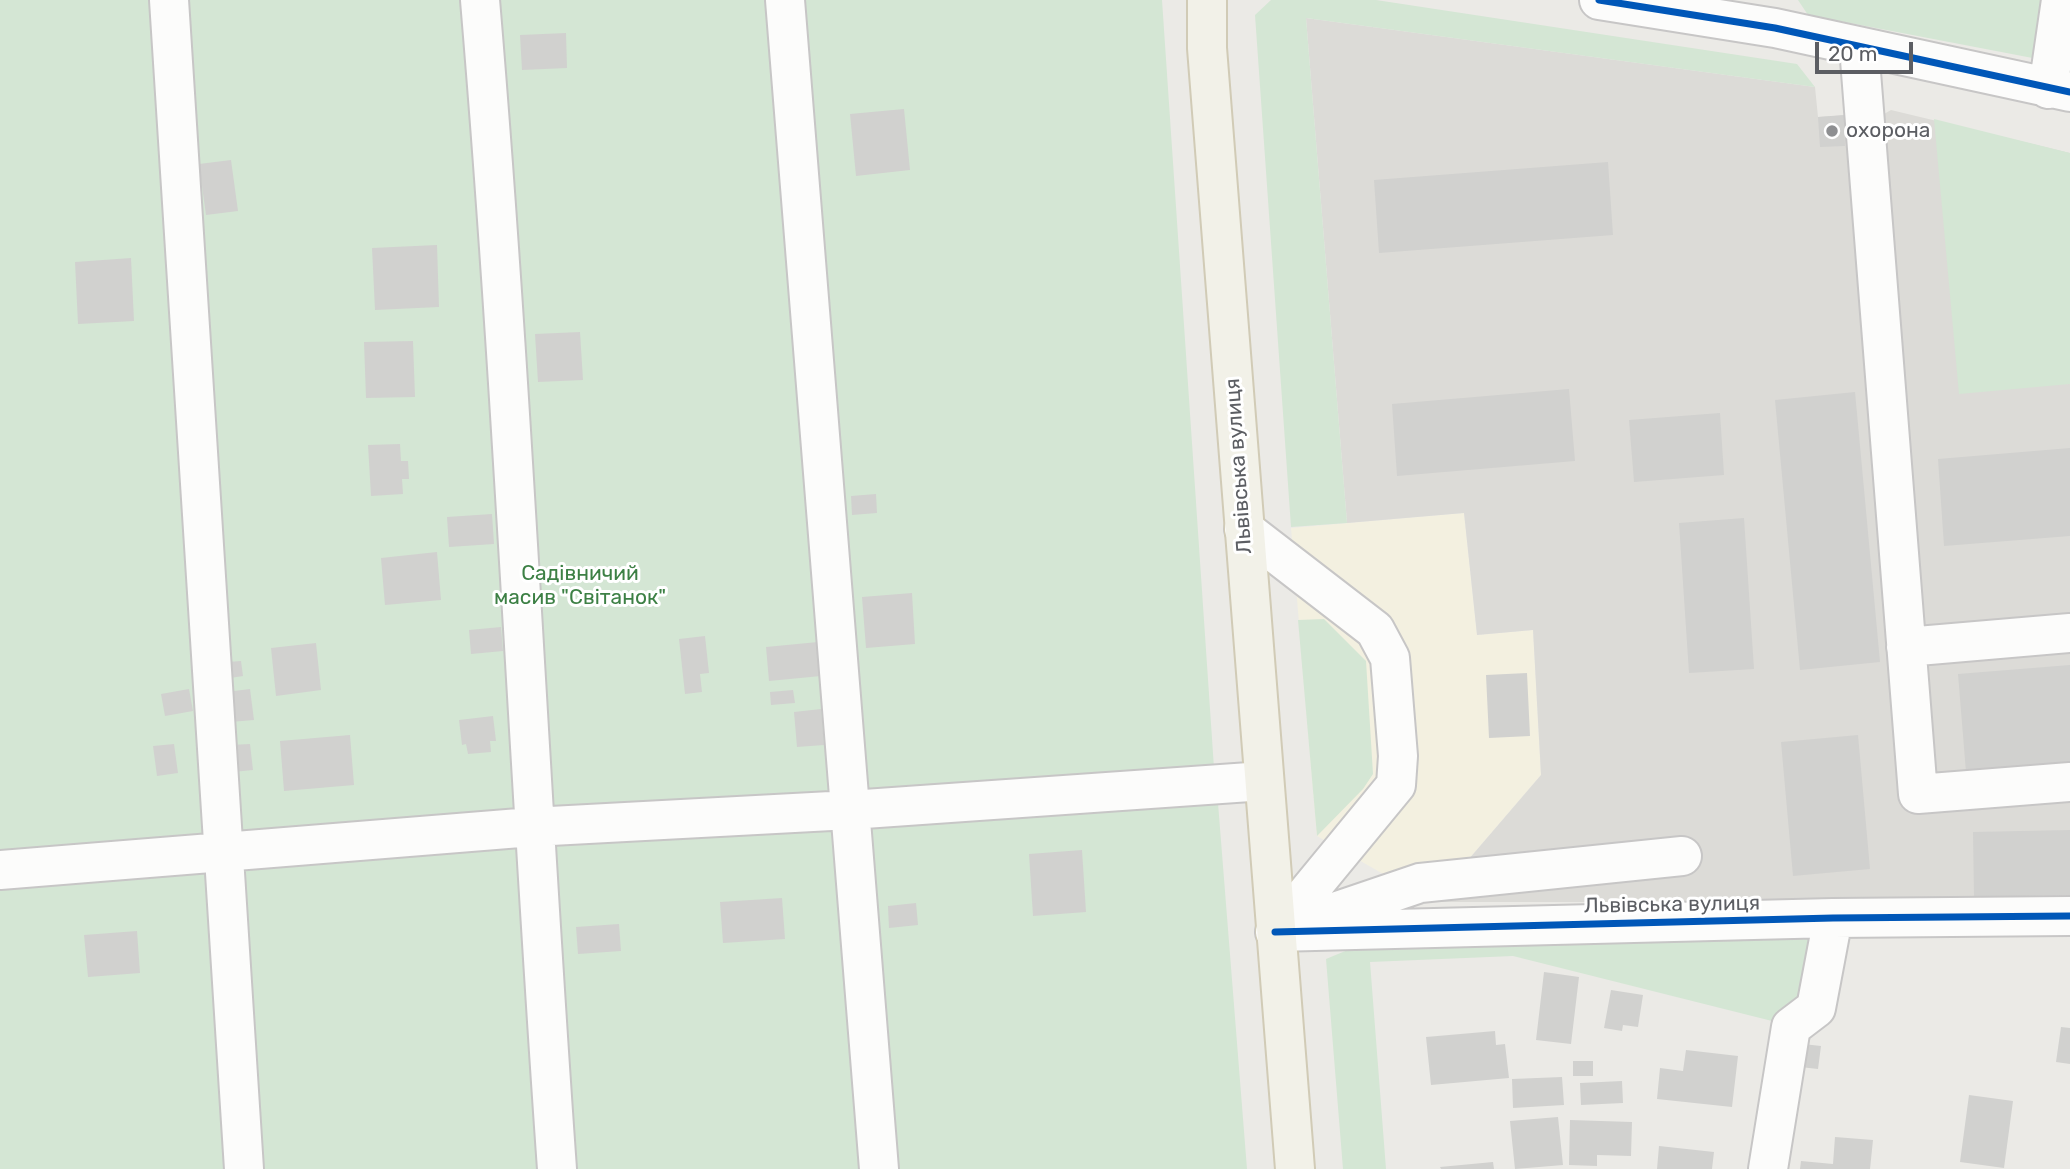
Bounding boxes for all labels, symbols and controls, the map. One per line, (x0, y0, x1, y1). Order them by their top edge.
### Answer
scale bar (1818, 28, 1916, 72)
text: 20 m (1828, 41, 1877, 66)
place label: охорона (1846, 118, 1930, 144)
marker: охорона (1824, 123, 1840, 139)
street label: Львівська вулиця (1220, 377, 1258, 555)
park label: Садівничий масив "Світанок" (494, 561, 666, 611)
street label: Львівська вулиця (1584, 891, 1760, 919)

